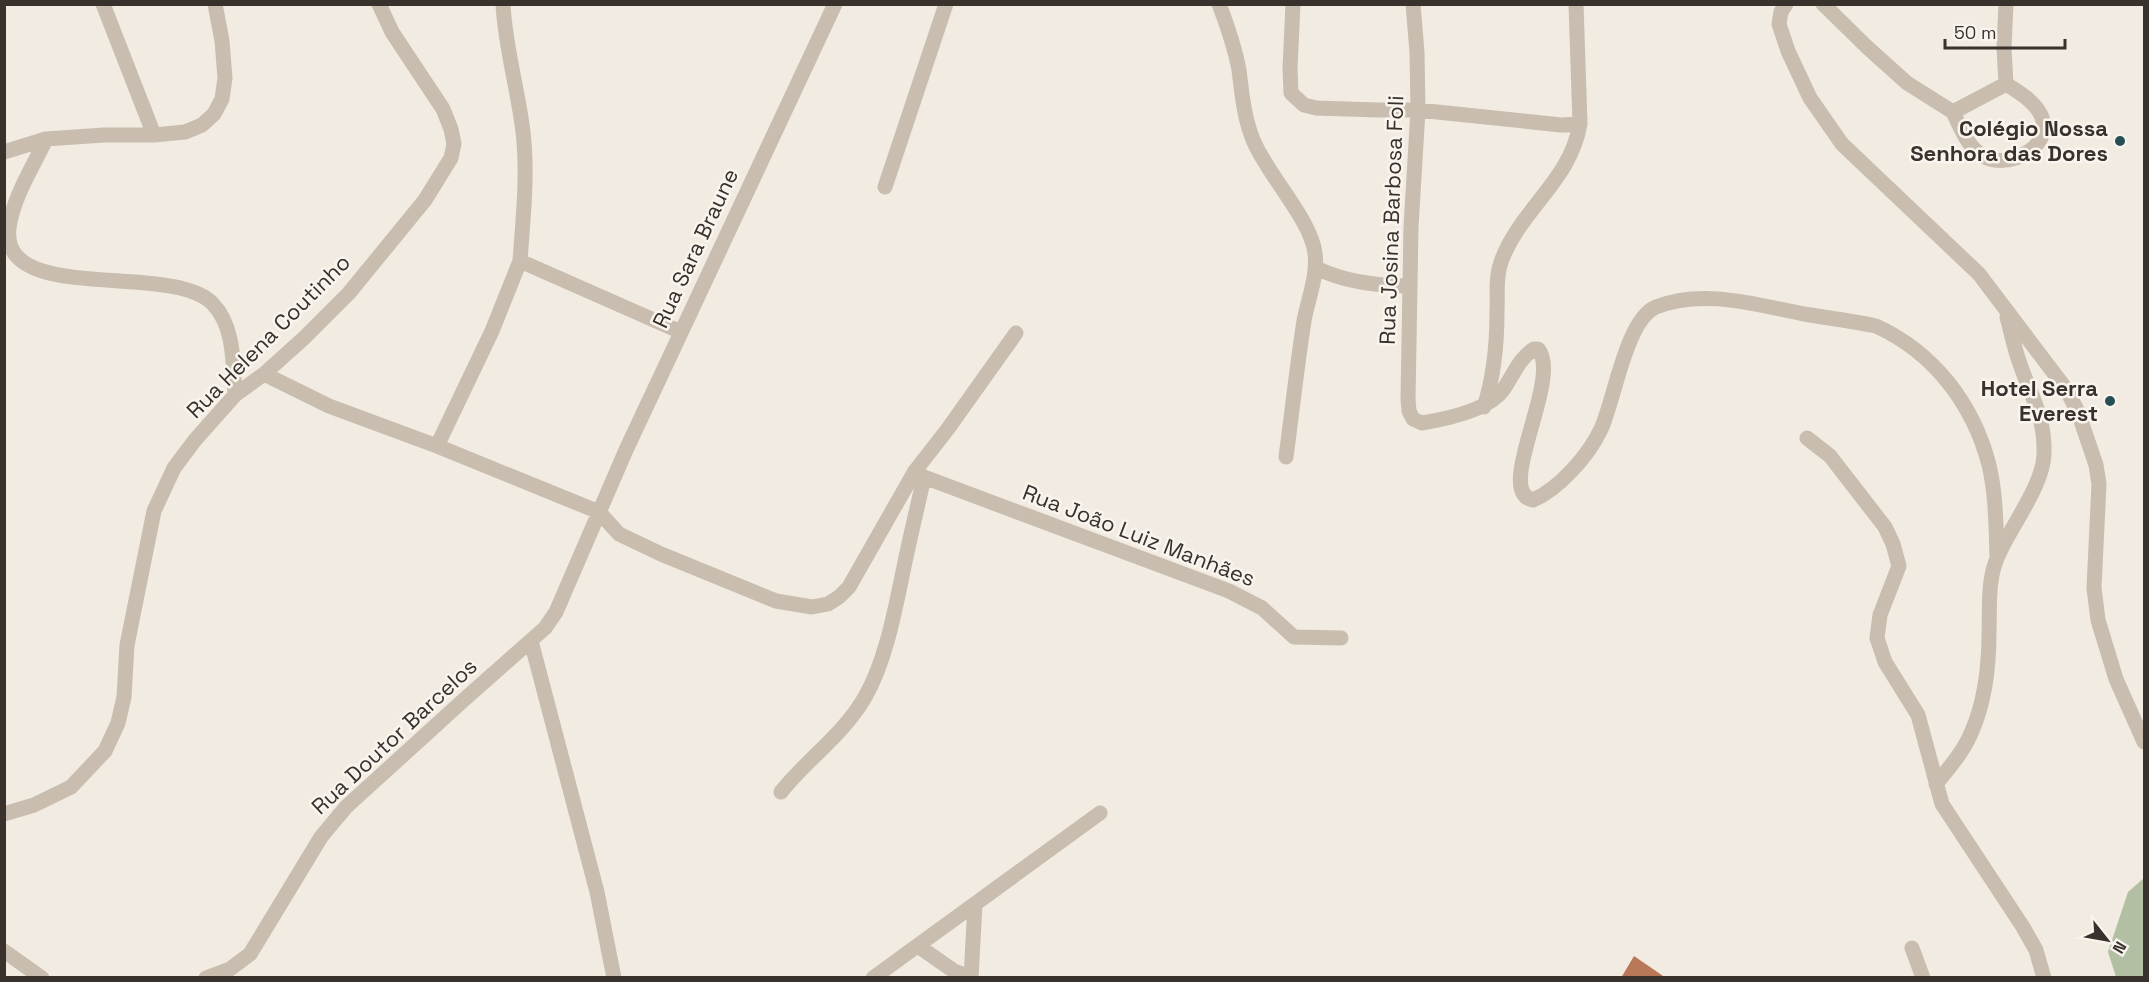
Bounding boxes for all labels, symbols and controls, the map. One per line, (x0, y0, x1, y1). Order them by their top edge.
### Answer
scale bar (1945, 12, 2065, 50)
text: 50 m (1954, 21, 1996, 44)
street label: Rua Josina Barbosa Foli (1373, 95, 1409, 345)
place label: Colégio Nossa Senhora das Dores (1910, 114, 2108, 167)
marker: Colégio Nossa Senhora das Dores (2113, 134, 2127, 148)
street label: Rua Sara Braune (646, 164, 744, 332)
street label: Rua Helena Coutinho (180, 248, 356, 424)
place label: Hotel Serra Everest (1981, 374, 2098, 427)
marker: Hotel Serra Everest (2103, 394, 2117, 408)
street label: Rua João Luiz Manhães (1019, 478, 1259, 592)
street label: Rua Doutor Barcelos (305, 652, 483, 820)
north arrow (2077, 910, 2137, 970)
text: N (2108, 937, 2131, 957)

